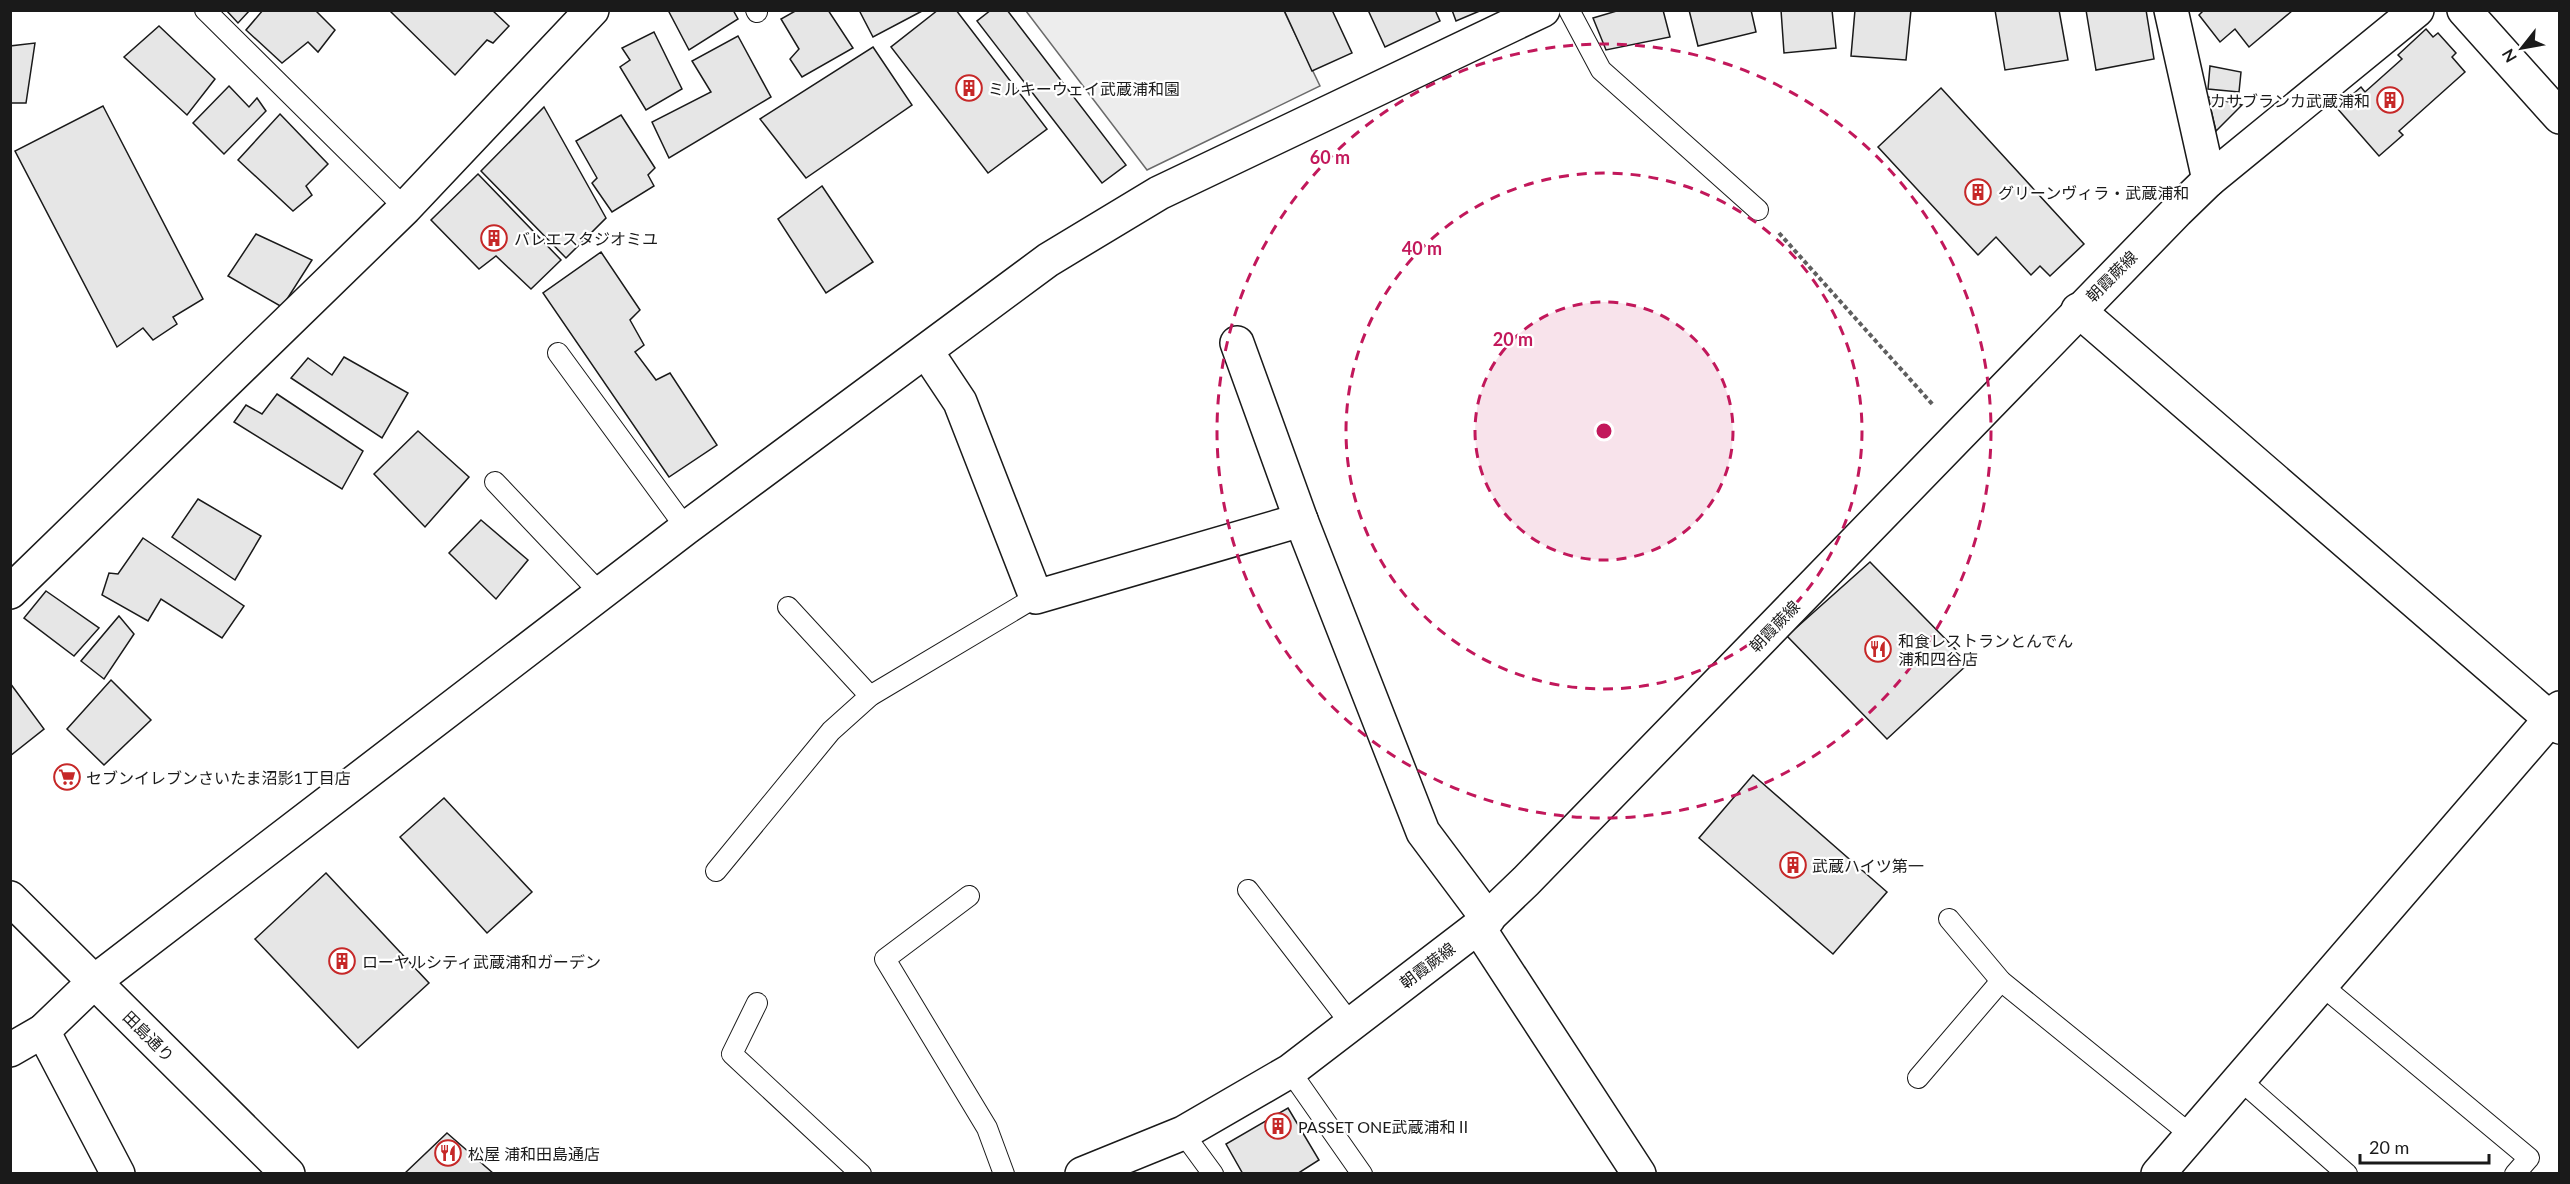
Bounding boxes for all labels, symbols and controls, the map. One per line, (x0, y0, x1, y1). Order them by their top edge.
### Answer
north arrow (2492, 18, 2552, 78)
text: N (2497, 46, 2520, 66)
building icon: ミルキーウェイ武蔵浦和園 (954, 73, 984, 103)
place label: ミルキーウェイ武蔵浦和園 (988, 79, 1180, 98)
building icon: カサブランカ武蔵浦和 (2375, 85, 2405, 115)
place label: カサブランカ武蔵浦和 (2210, 91, 2370, 110)
text: 60 m (1310, 146, 1350, 168)
building icon: グリーンヴィラ・武蔵浦和 (1963, 177, 1993, 207)
place label: グリーンヴィラ・武蔵浦和 (1998, 183, 2189, 202)
building icon: バレエスタジオミユ (479, 223, 509, 253)
place label: バレエスタジオミユ (514, 229, 658, 248)
text: 40 m (1402, 237, 1442, 259)
street label: 朝霞蕨線 (2082, 247, 2140, 305)
text: 20 m (1493, 328, 1533, 350)
centre of rings (1594, 421, 1614, 441)
street label: 朝霞蕨線 (1745, 596, 1803, 656)
place label: 和食レストランとんでん 浦和四谷店 (1898, 631, 2073, 668)
restaurant icon: 和食レストランとんでん 浦和四谷店 (1863, 634, 1893, 664)
supermarket icon: セブンイレブンさいたま沼影1丁目店 (52, 762, 82, 792)
place label: セブンイレブンさいたま沼影1丁目店 (86, 768, 351, 787)
building icon: 武蔵ハイツ第一 (1778, 850, 1808, 880)
place label: 武蔵ハイツ第一 (1812, 856, 1924, 875)
street label: 朝霞蕨線 (1396, 938, 1458, 992)
building icon: ローヤルシティ武蔵浦和ガーデン (327, 946, 357, 976)
place label: ローヤルシティ武蔵浦和ガーデン (362, 952, 601, 971)
street label: 田島通り (120, 1007, 178, 1065)
building icon: PASSET ONE武蔵浦和Ⅱ (1263, 1111, 1293, 1141)
place label: PASSET ONE武蔵浦和Ⅱ (1298, 1117, 1472, 1136)
scale bar (2360, 1127, 2489, 1165)
text: 20 m (2369, 1136, 2409, 1158)
restaurant icon: 松屋 浦和田島通店 (433, 1138, 463, 1168)
place label: 松屋 浦和田島通店 (468, 1144, 600, 1163)

